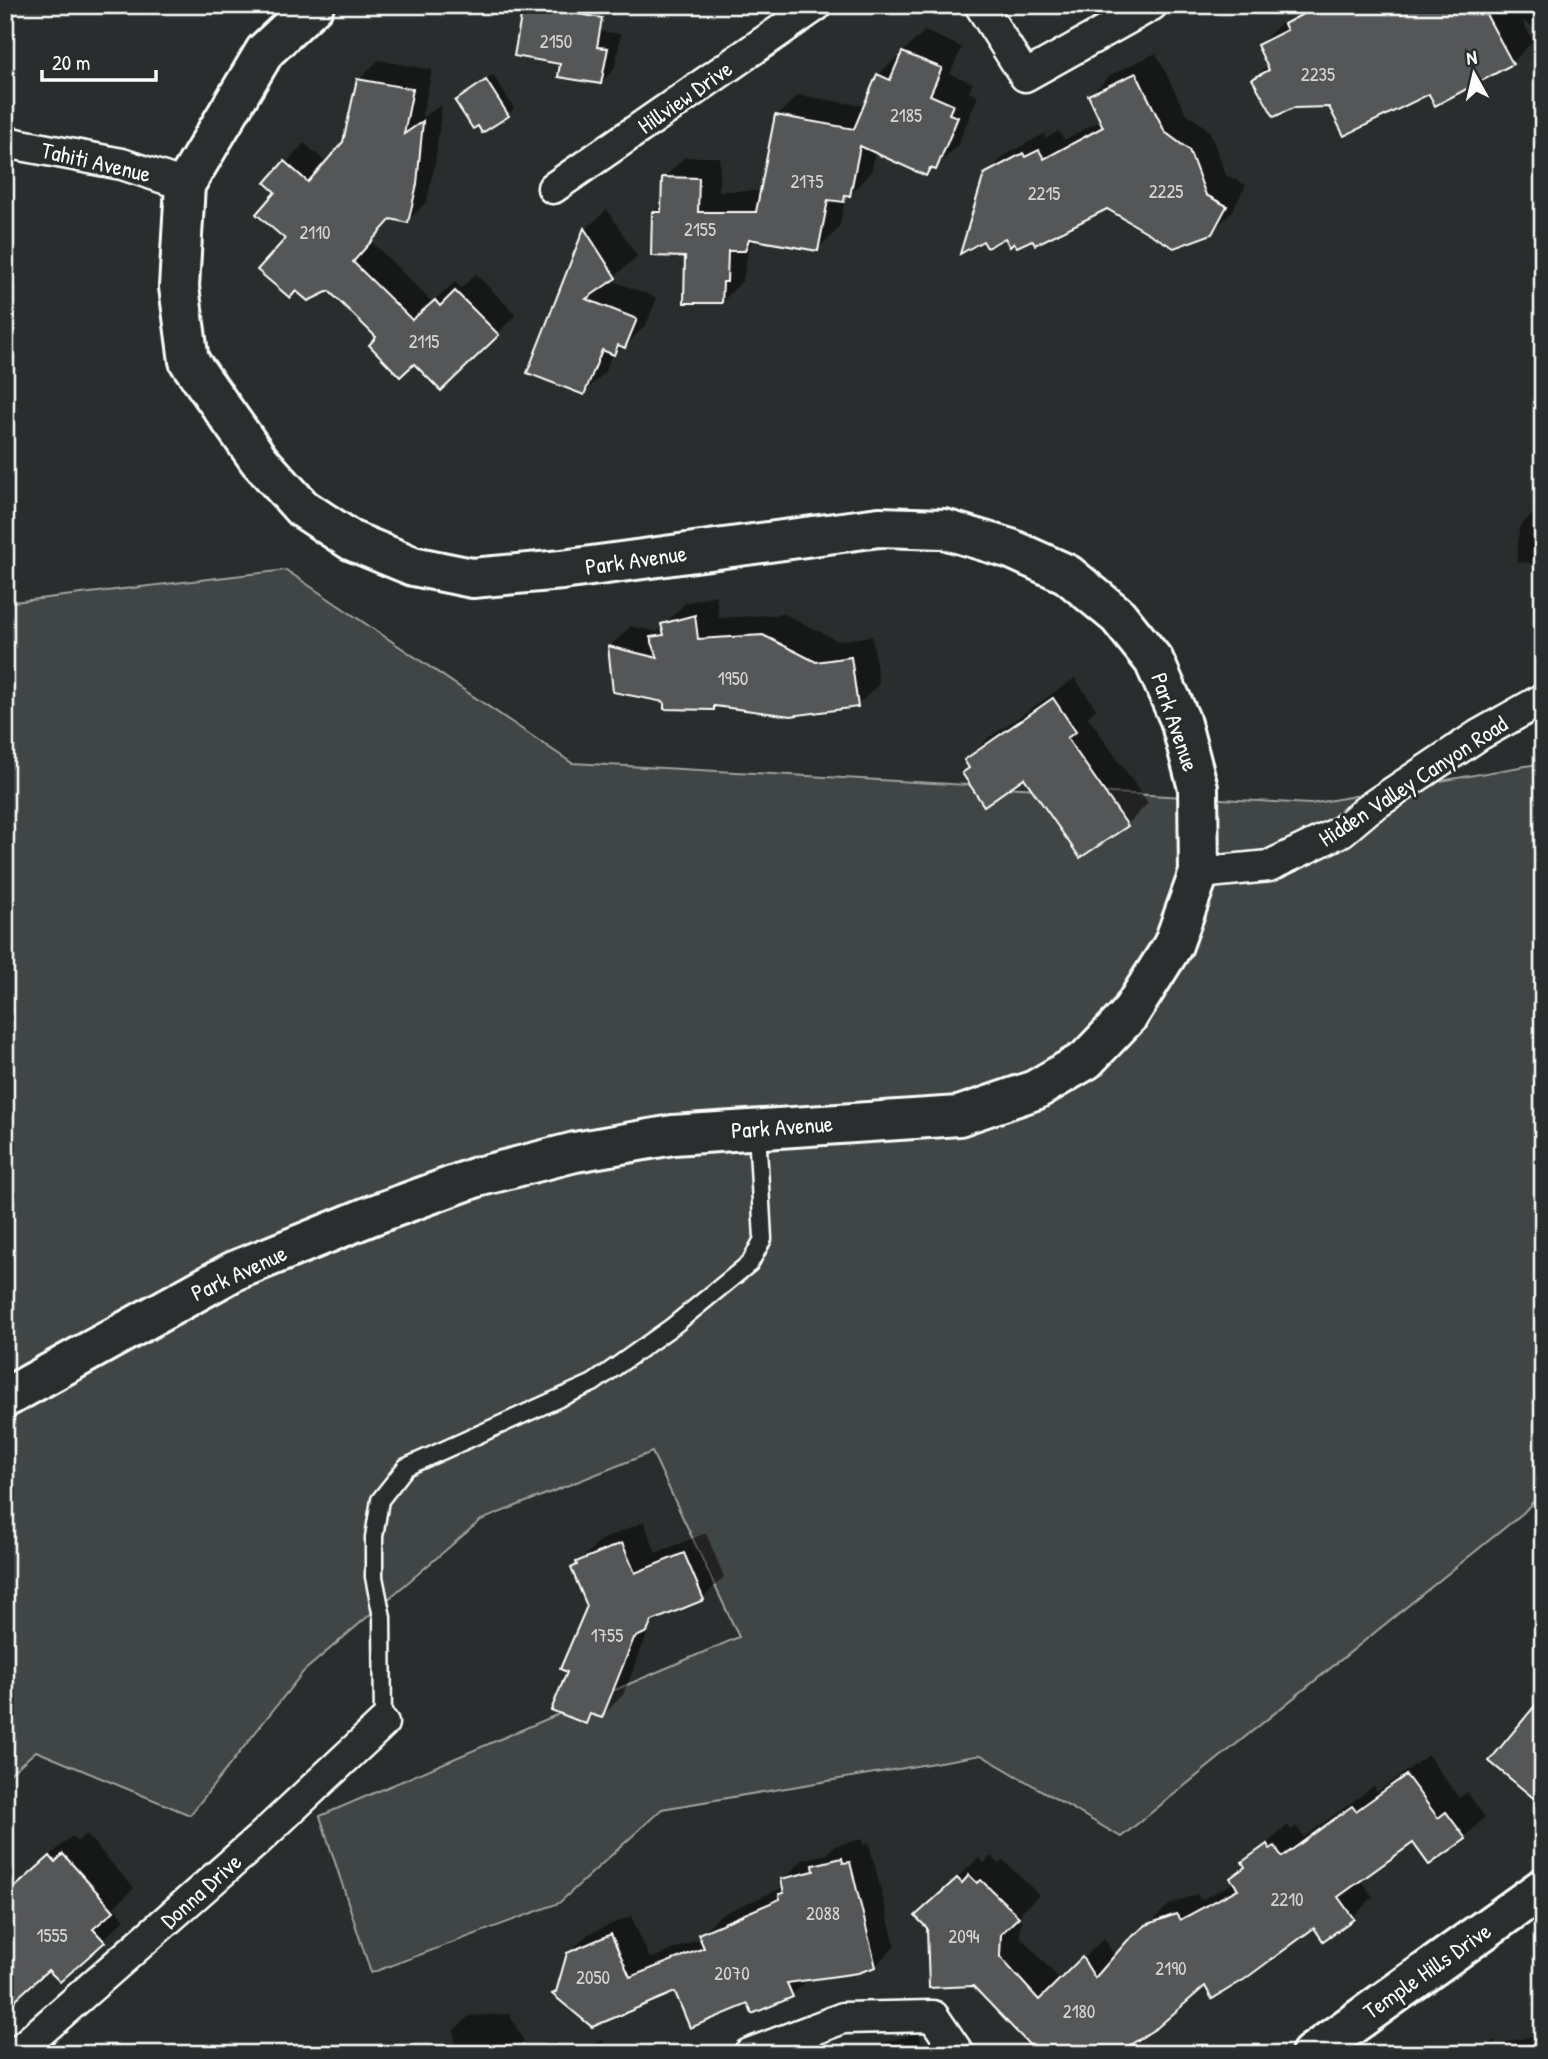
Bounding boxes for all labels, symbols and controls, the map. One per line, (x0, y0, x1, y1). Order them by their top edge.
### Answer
house number: 2150 (540, 28, 572, 54)
scale bar (42, 38, 156, 82)
north arrow (1440, 38, 1510, 108)
text: N (1465, 44, 1478, 71)
text: 20 m (52, 48, 90, 77)
street label: Hillview Drive (631, 53, 738, 140)
house number: 2235 (1301, 61, 1335, 87)
house number: 2185 (890, 102, 922, 128)
street label: Tahiti Avenue (38, 134, 154, 189)
house number: 2175 (790, 168, 824, 194)
house number: 2225 (1149, 178, 1183, 204)
house number: 2215 (1028, 180, 1060, 206)
house number: 2155 (684, 216, 716, 242)
house number: 2110 (299, 219, 331, 245)
house number: 2115 (409, 328, 439, 354)
street label: Park Avenue (583, 537, 689, 582)
house number: 1950 (718, 665, 748, 691)
street label: Park Avenue (1144, 669, 1207, 775)
street label: Hidden Valley Canyon Road (1312, 708, 1513, 853)
street label: Park Avenue (730, 1107, 834, 1146)
street label: Park Avenue (186, 1237, 292, 1308)
house number: 1755 (591, 1622, 623, 1648)
street label: Donna Drive (154, 1846, 248, 1935)
house number: 2210 (1270, 1886, 1304, 1912)
house number: 2088 (806, 1900, 840, 1926)
street label: Temple Hills Drive (1357, 1915, 1497, 2026)
house number: 1555 (36, 1922, 68, 1948)
house number: 2094 (948, 1923, 980, 1949)
house number: 2190 (1155, 1955, 1187, 1981)
house number: 2070 (714, 1960, 750, 1986)
house number: 2050 (576, 1964, 610, 1990)
house number: 2180 (1063, 1998, 1095, 2024)

